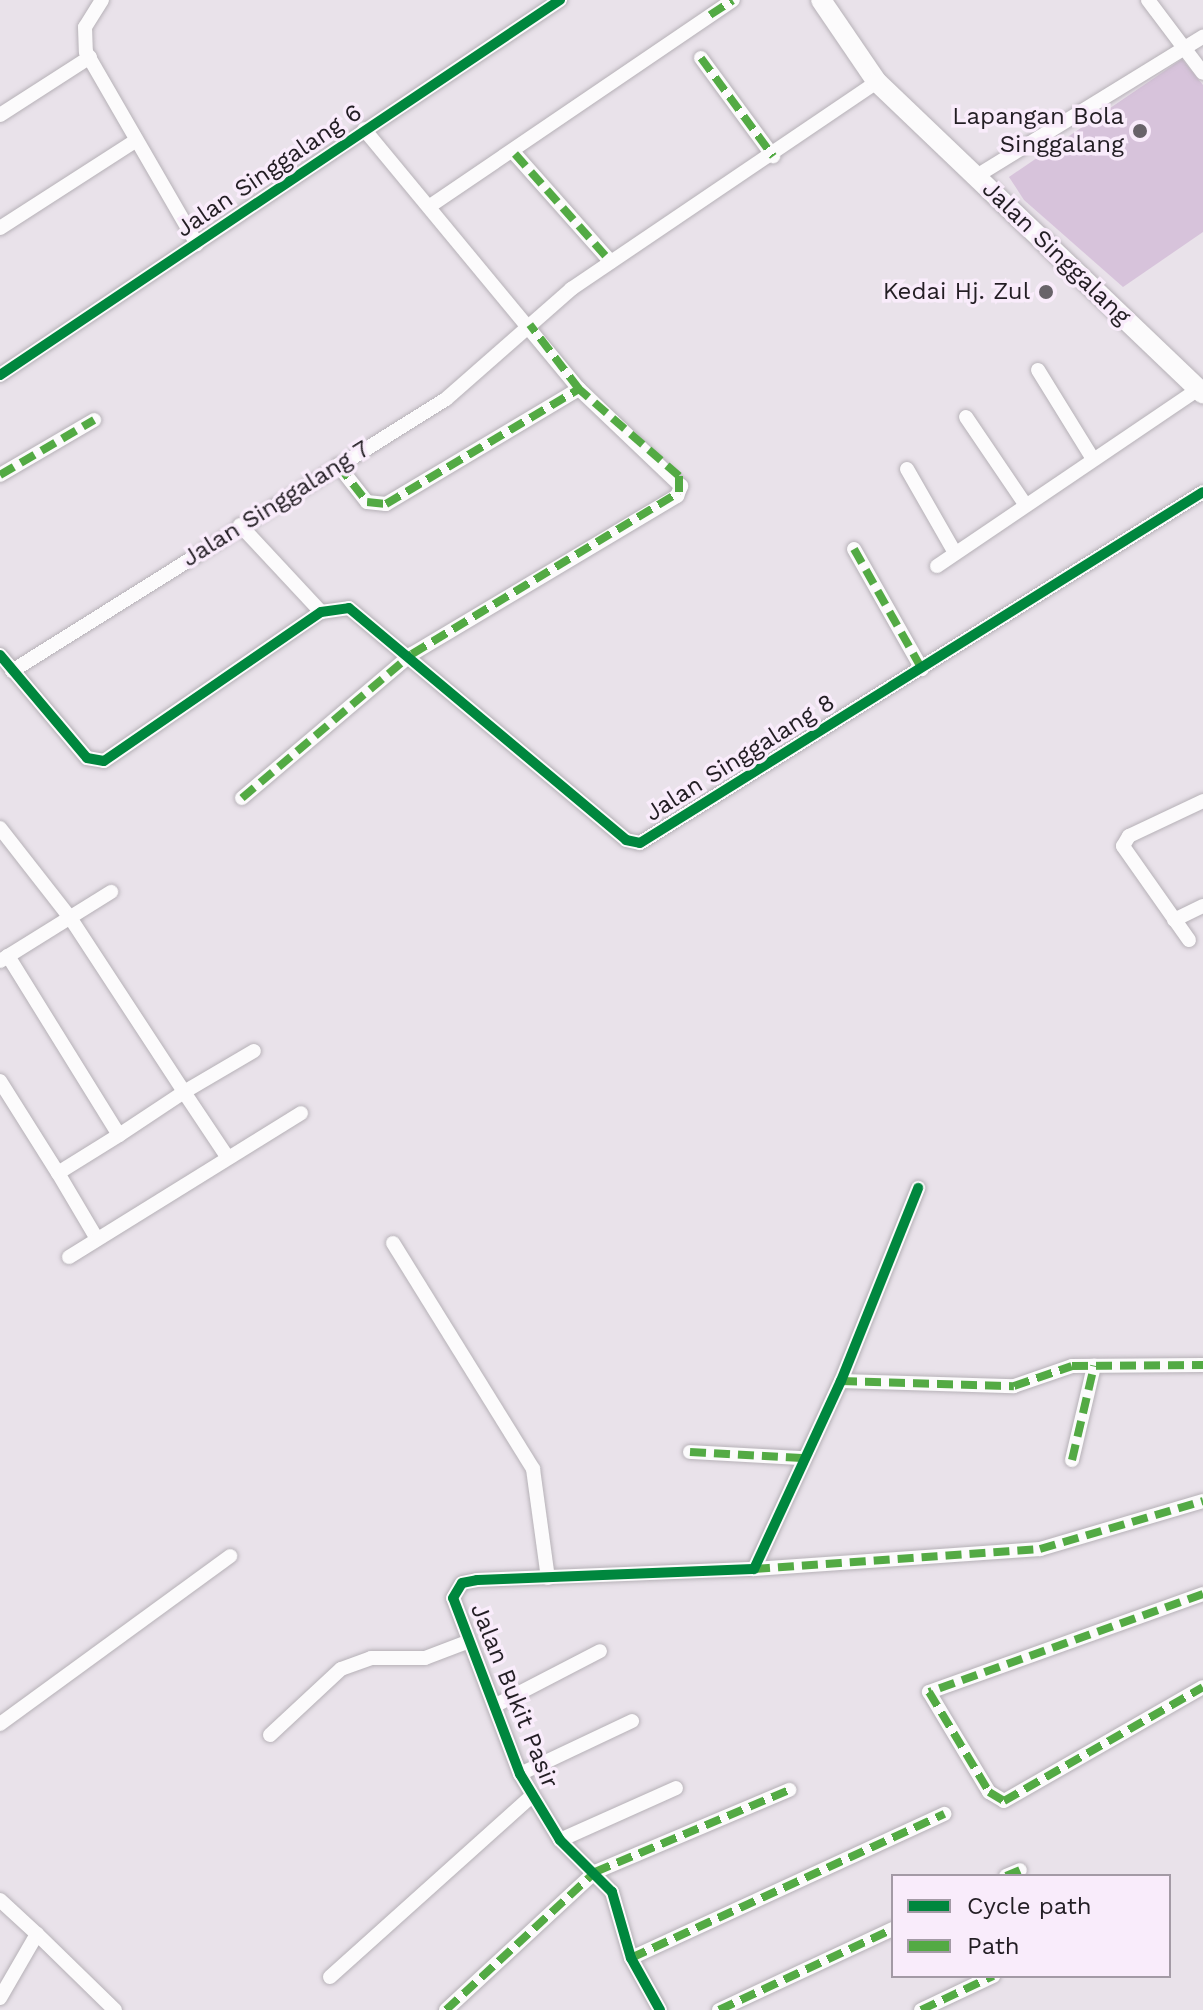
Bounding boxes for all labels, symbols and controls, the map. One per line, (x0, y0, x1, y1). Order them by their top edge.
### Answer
street label: Jalan Singgalang 6 (171, 98, 367, 244)
place label: Lapangan Bola Singgalang (952, 103, 1124, 159)
marker: Lapangan Bola Singgalang (1131, 122, 1149, 140)
street label: Jalan Singgalang (976, 175, 1136, 331)
place label: Kedai Hj. Zul (883, 278, 1030, 306)
marker: Kedai Hj. Zul (1037, 283, 1055, 301)
street label: Jalan Singgalang 7 (177, 434, 375, 574)
street label: Jalan Singgalang 8 (640, 688, 840, 828)
street label: Jalan Bukit Pasir (464, 1600, 564, 1792)
legend (891, 1874, 1171, 1978)
text: Cycle path (967, 1892, 1092, 1920)
text: Path (967, 1932, 1020, 1960)

